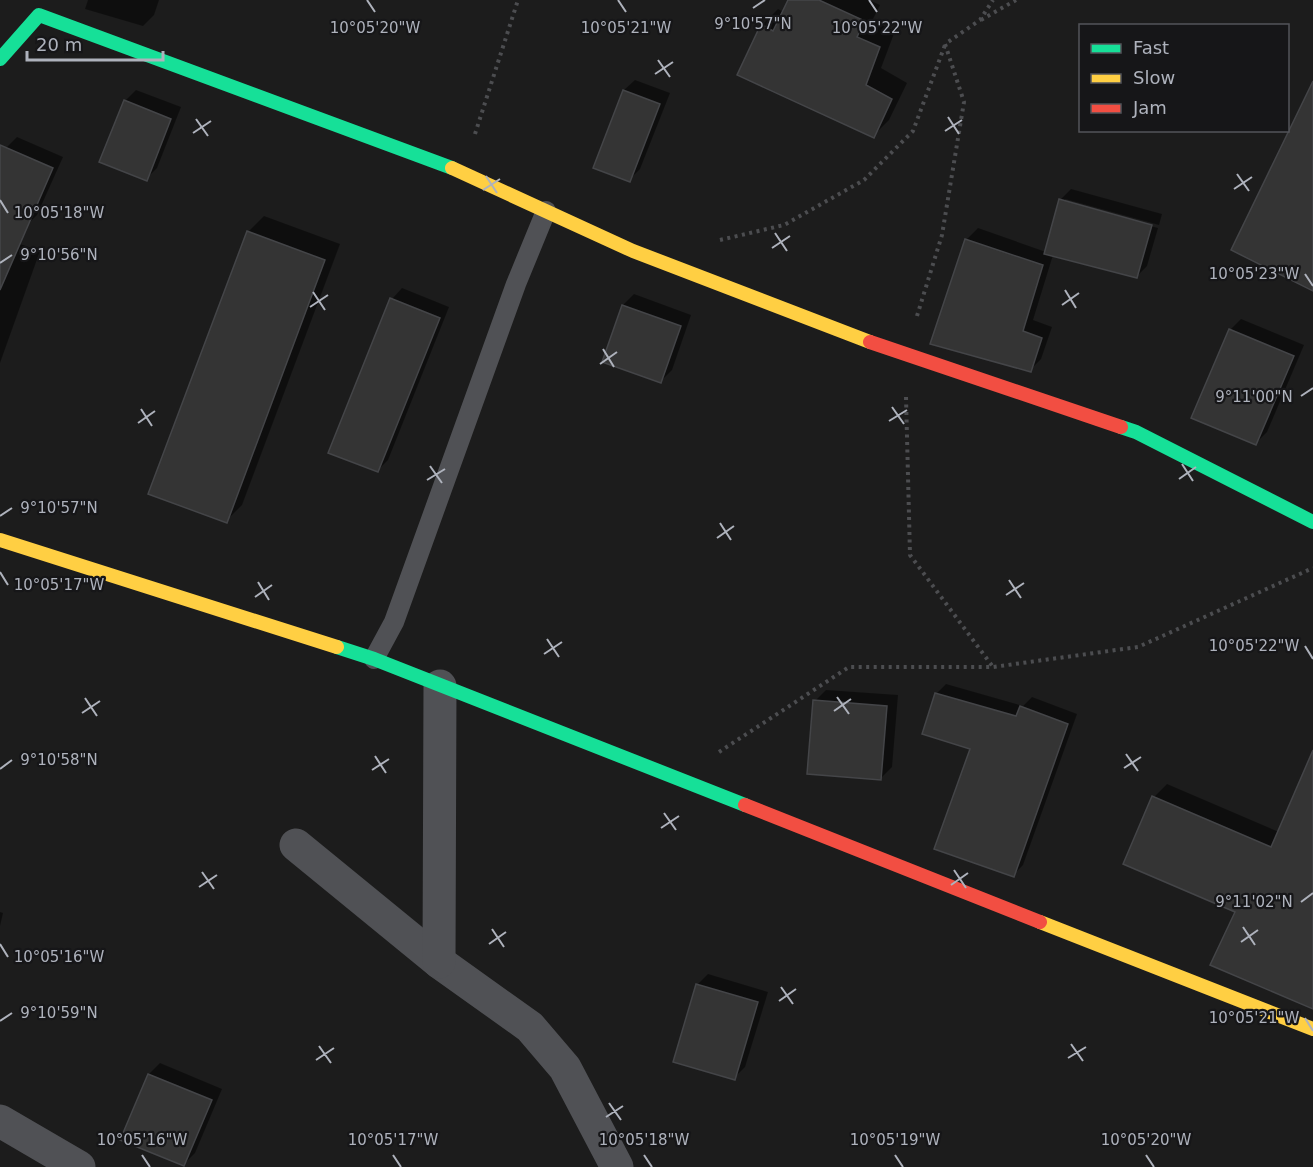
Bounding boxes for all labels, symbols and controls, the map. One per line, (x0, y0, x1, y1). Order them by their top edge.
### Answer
text: 9°10'57"N (714, 15, 792, 33)
text: 10°05'20"W (330, 19, 420, 37)
text: 10°05'21"W (581, 19, 671, 37)
text: 10°05'22"W (832, 19, 922, 37)
scale bar (27, 24, 164, 62)
legend (1079, 24, 1289, 132)
text: 20 m (36, 34, 82, 55)
text: Fast (1133, 37, 1169, 58)
text: Slow (1133, 67, 1175, 88)
text: Jam (1132, 97, 1167, 118)
text: 10°05'18"W (14, 204, 104, 222)
text: 9°10'56"N (20, 246, 98, 264)
text: 10°05'23"W (1209, 265, 1299, 283)
text: 9°11'00"N (1215, 388, 1293, 406)
text: 9°10'57"N (20, 499, 98, 517)
text: 10°05'17"W (14, 576, 104, 594)
text: 10°05'22"W (1209, 637, 1299, 655)
text: 9°10'58"N (20, 751, 98, 769)
text: 9°11'02"N (1215, 893, 1293, 911)
text: 10°05'16"W (14, 948, 104, 966)
text: 9°10'59"N (20, 1004, 98, 1022)
text: 10°05'21"W (1209, 1009, 1299, 1027)
text: 10°05'16"W (97, 1131, 187, 1149)
text: 10°05'17"W (348, 1131, 438, 1149)
text: 10°05'18"W (599, 1131, 689, 1149)
text: 10°05'19"W (850, 1131, 940, 1149)
text: 10°05'20"W (1101, 1131, 1191, 1149)

